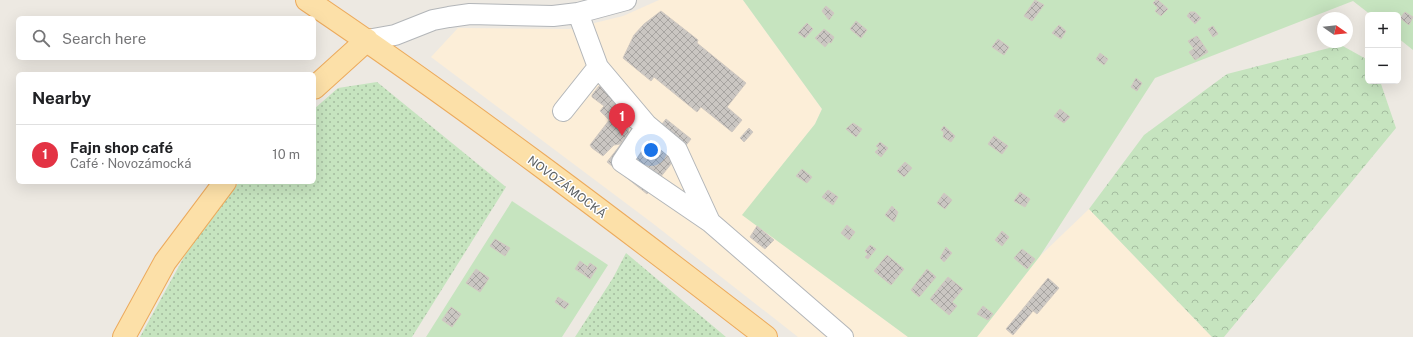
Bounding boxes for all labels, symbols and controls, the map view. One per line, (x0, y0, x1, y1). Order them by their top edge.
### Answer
north arrow (1317, 12, 1353, 48)
map controls (1365, 12, 1401, 84)
button: + (1365, 12, 1401, 48)
search box (16, 16, 316, 60)
icon: search (30, 27, 52, 49)
text: Search here (62, 30, 146, 47)
button: − (1365, 48, 1401, 84)
text: Nearby (32, 88, 91, 108)
pin: 1 (609, 103, 635, 136)
text: Fajn shop café (70, 139, 173, 156)
your location (641, 140, 661, 160)
text: 1 (42, 147, 48, 162)
text: 10 m (272, 147, 300, 162)
street label: NOVOZÁMOCKÁ (525, 153, 609, 221)
text: Café · Novozámocká (70, 156, 191, 171)

